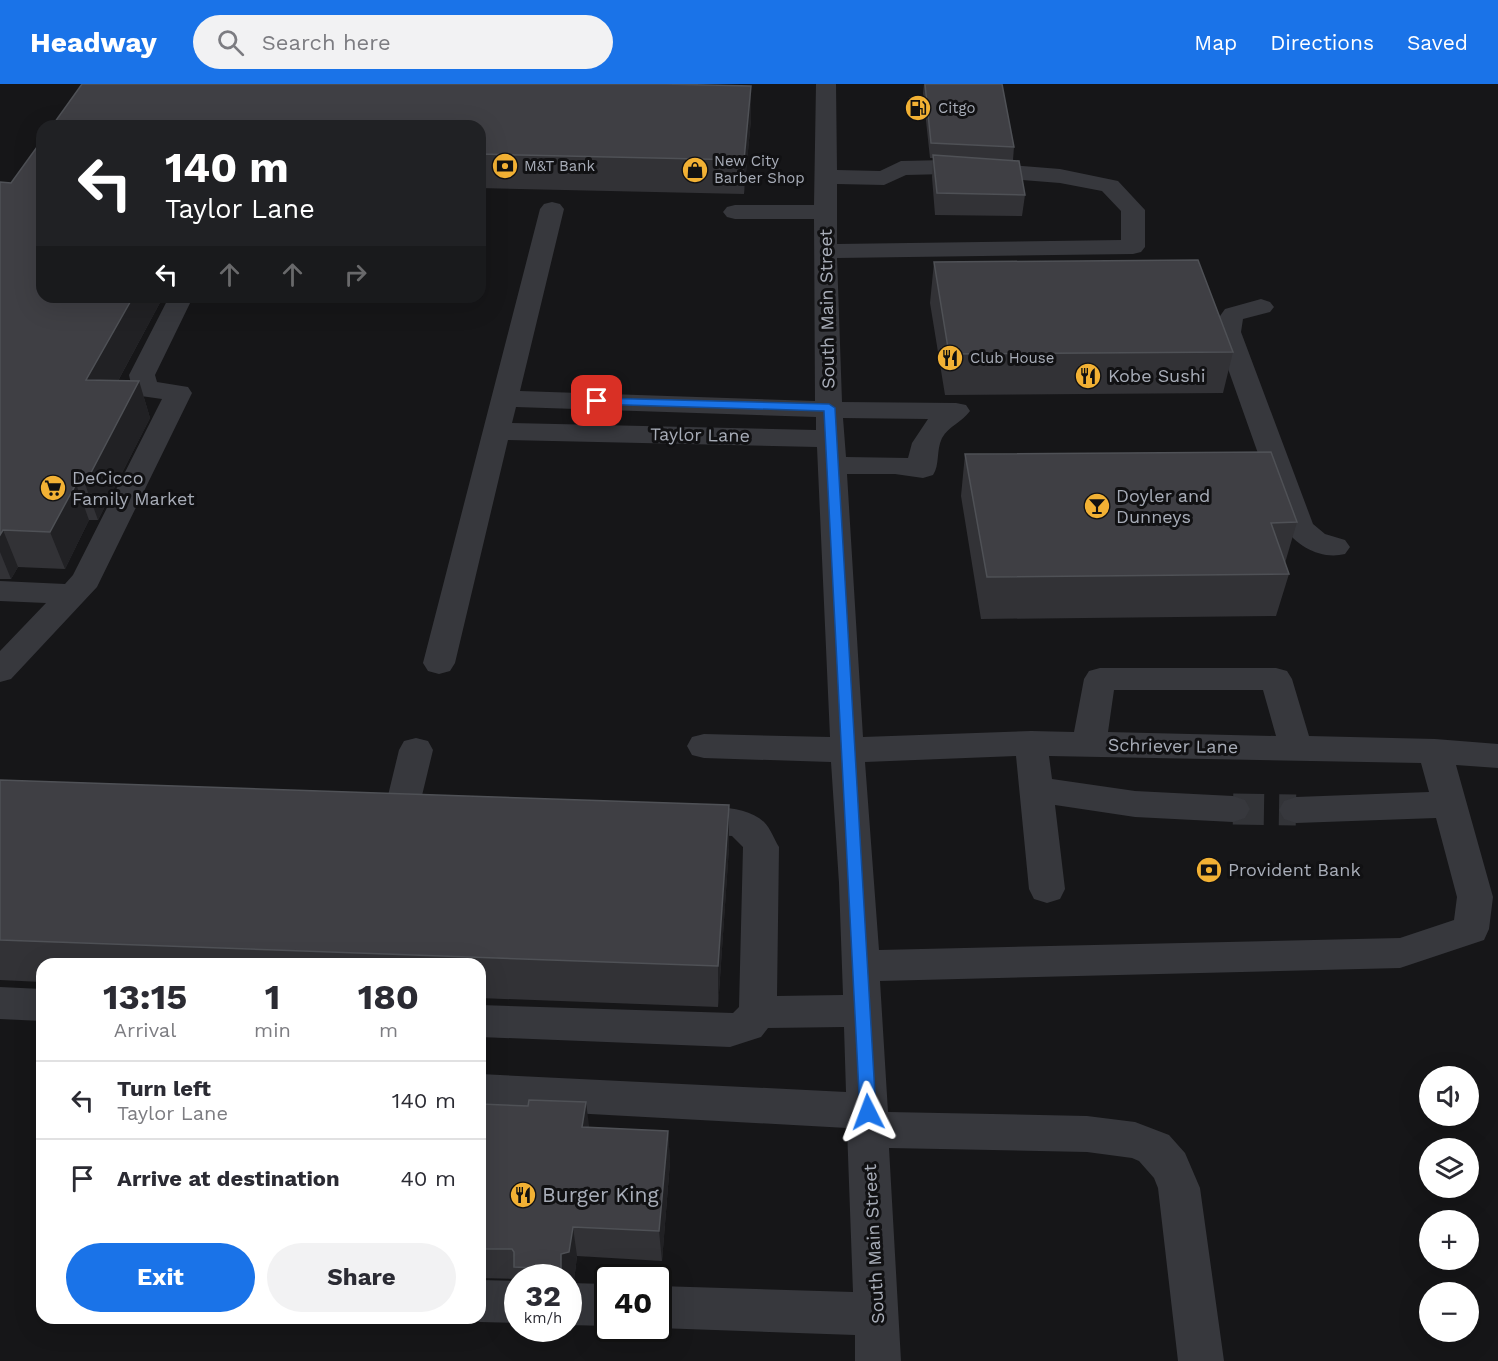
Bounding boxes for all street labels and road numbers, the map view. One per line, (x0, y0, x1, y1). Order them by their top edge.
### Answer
street label: South Main Street (815, 228, 838, 389)
street label: Taylor Lane (650, 423, 750, 446)
street label: Schriever Lane (1108, 734, 1238, 757)
street label: South Main Street (859, 1163, 888, 1324)

